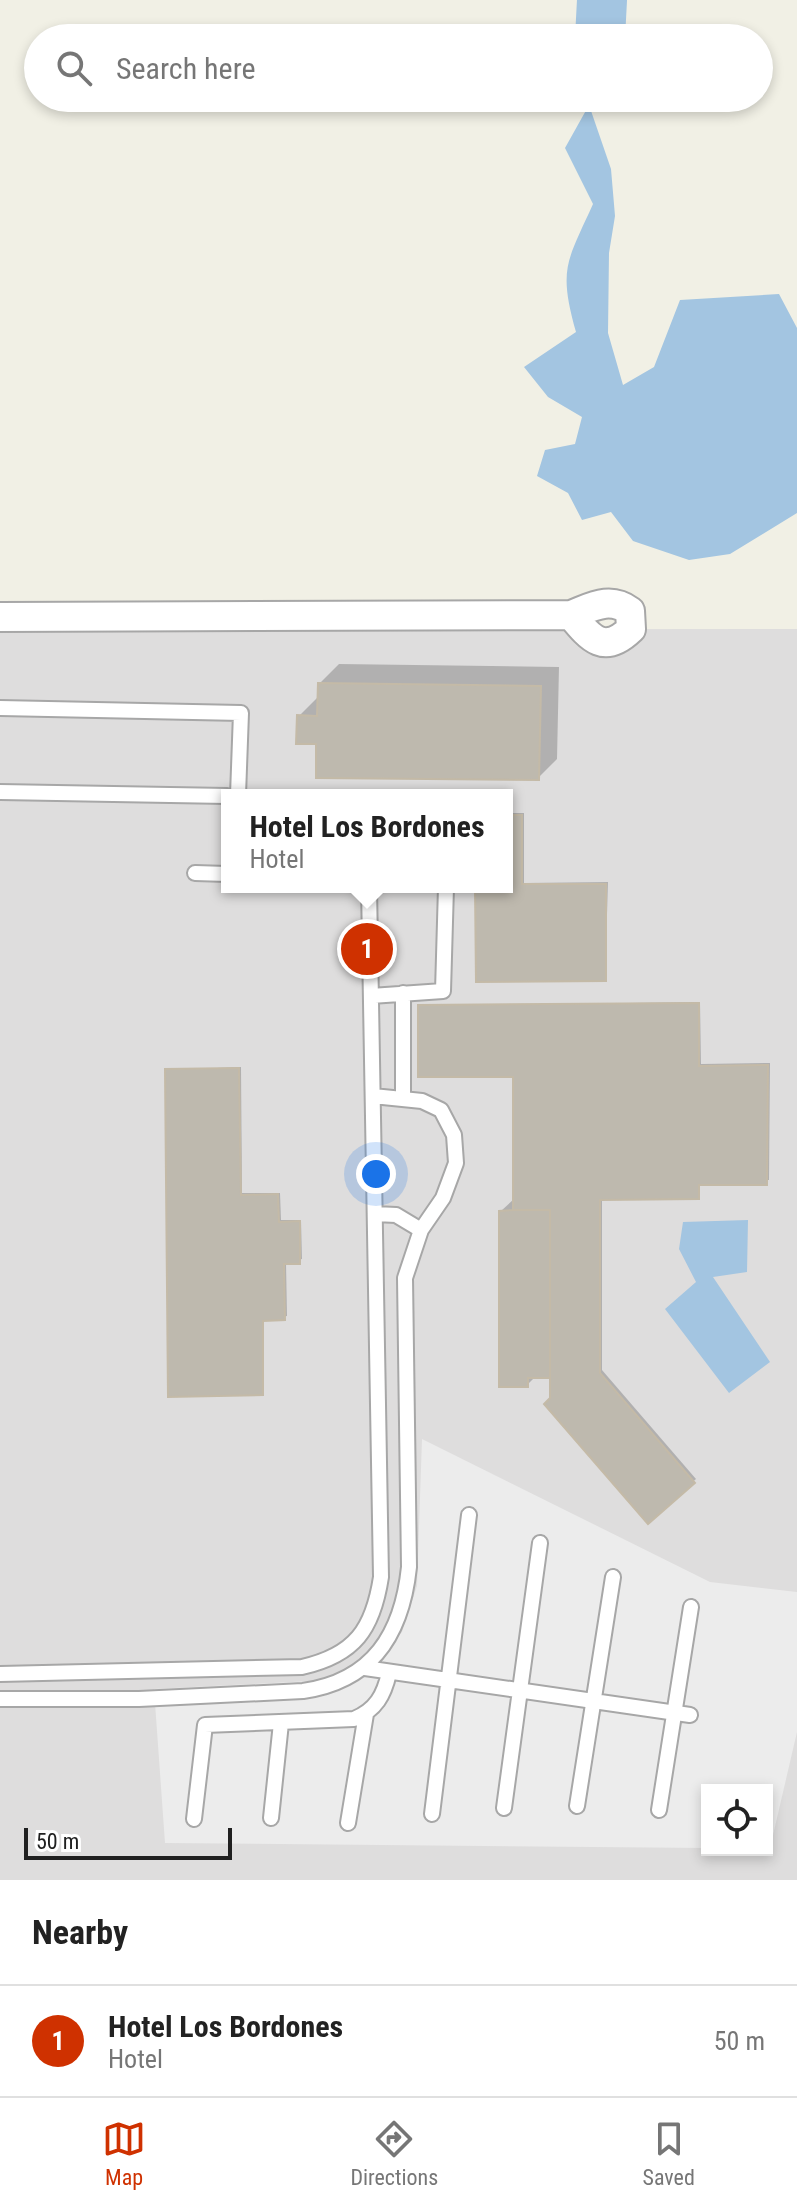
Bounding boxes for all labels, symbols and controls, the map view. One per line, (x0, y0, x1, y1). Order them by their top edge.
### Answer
search box (24, 24, 773, 112)
icon: search (52, 46, 96, 90)
text: Search here (116, 51, 256, 86)
popup (221, 789, 513, 893)
text: Hotel Los Bordones (249, 809, 485, 844)
text: Hotel (249, 844, 304, 874)
pin: 1 (341, 919, 393, 979)
your location (356, 1154, 396, 1194)
map controls (701, 1784, 773, 1856)
button: locate (701, 1784, 773, 1856)
scale bar (24, 1824, 232, 1860)
text: 50 m (36, 1829, 79, 1854)
text: Nearby (32, 1912, 128, 1952)
text: Hotel Los Bordones (108, 2009, 343, 2044)
text: 1 (51, 2026, 65, 2056)
text: 50 m (714, 2026, 765, 2056)
text: Hotel (108, 2044, 163, 2074)
tab: Map (102, 2117, 146, 2190)
tab: Directions (350, 2117, 438, 2190)
tab: Saved (643, 2117, 695, 2190)

